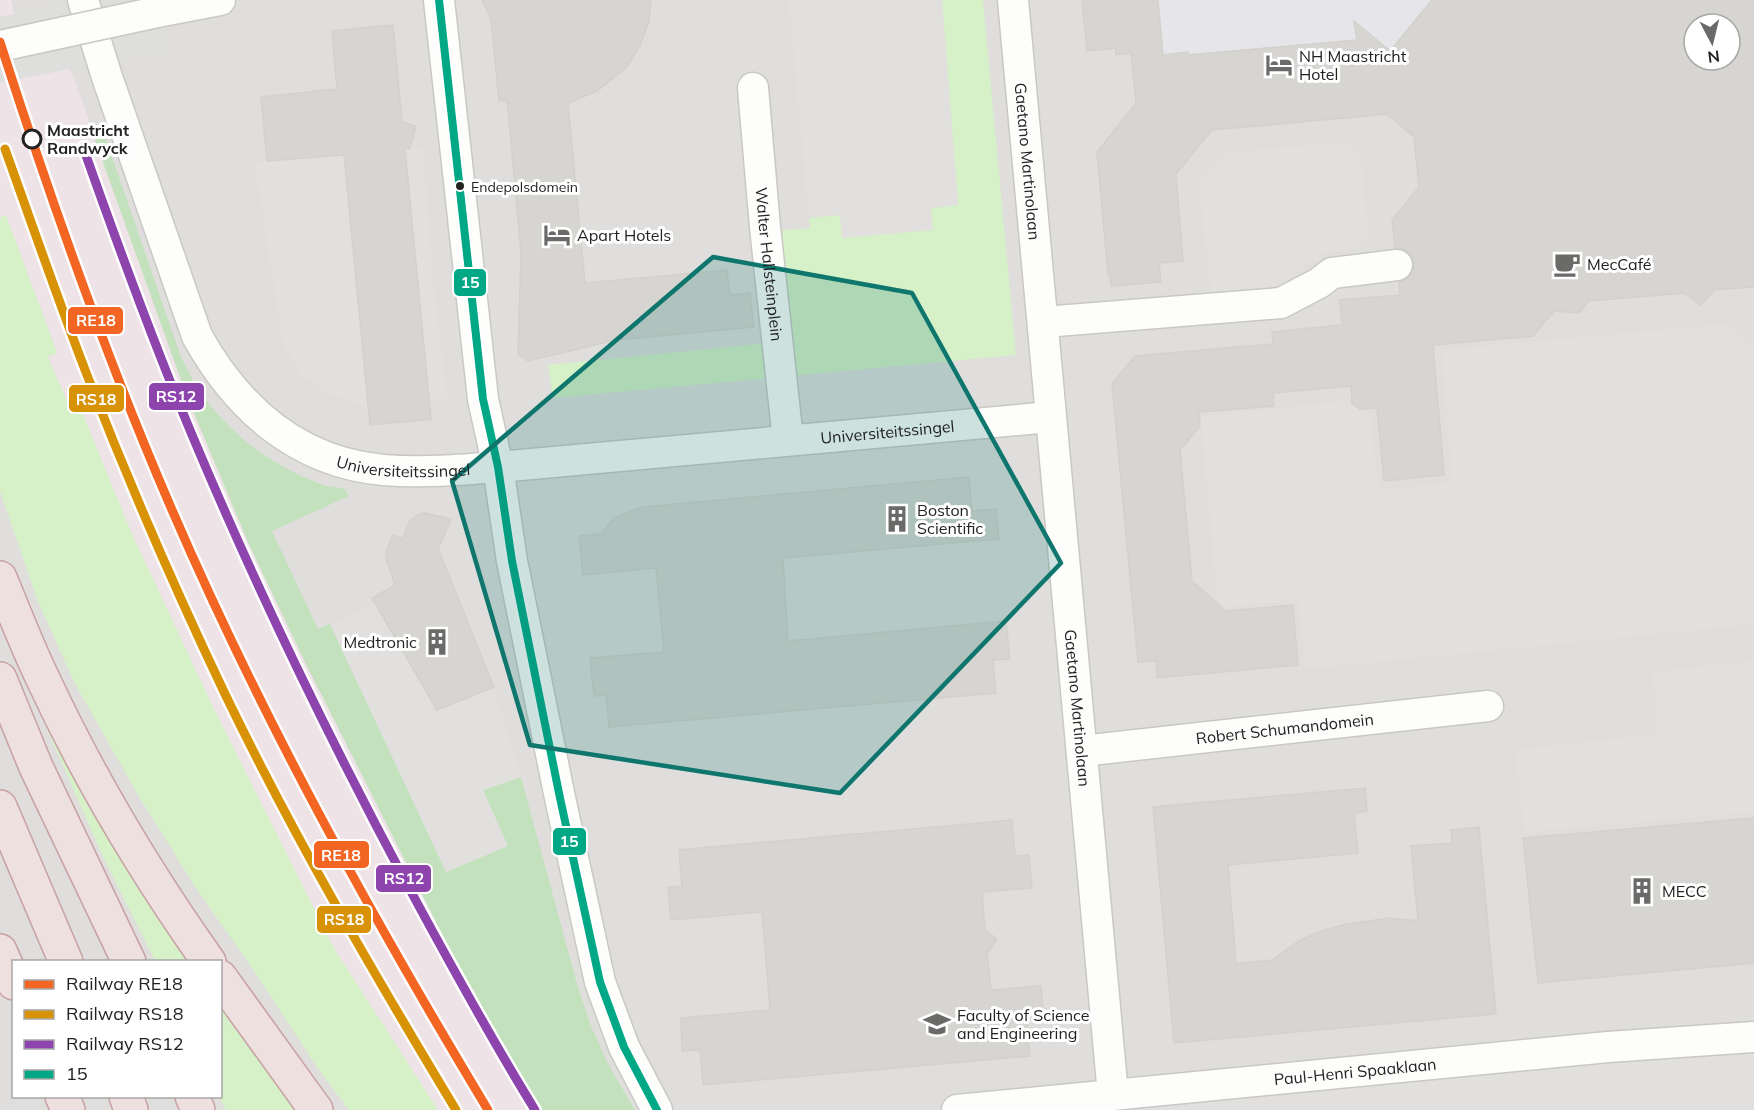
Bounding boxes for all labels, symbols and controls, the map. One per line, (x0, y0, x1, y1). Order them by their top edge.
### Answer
north arrow (1682, 12, 1742, 72)
place label: NH Maastricht Hotel (1299, 46, 1407, 84)
text: N (1707, 46, 1721, 68)
hotel icon: NH Maastricht Hotel (1264, 50, 1294, 80)
street label: Gaetano Martinolaan (1011, 82, 1045, 241)
place label: Maastricht Randwyck (47, 120, 129, 158)
marker: Maastricht Randwyck (22, 129, 42, 149)
place label: Endepolsdomein (471, 178, 578, 196)
marker: Endepolsdomein (454, 180, 466, 192)
street label: Walter Hallsteinplein (752, 186, 787, 342)
hotel icon: Apart Hotels (542, 220, 572, 250)
place label: Apart Hotels (577, 225, 671, 245)
cafe icon: MecCafé (1552, 249, 1582, 279)
place label: MecCafé (1587, 254, 1652, 274)
line badge: 15 (453, 268, 487, 297)
text: 15 (460, 272, 480, 292)
line badge: RE18 (67, 306, 124, 335)
text: RE18 (76, 310, 116, 330)
line badge: RS12 (148, 382, 205, 411)
line badge: RS18 (68, 384, 125, 413)
text: RS12 (156, 386, 196, 406)
text: RS18 (76, 389, 117, 409)
street label: Universiteitssingel (819, 416, 955, 448)
street label: Universiteitssingel (334, 451, 471, 481)
place label: Boston Scientific (917, 500, 983, 538)
building icon: Boston Scientific (882, 504, 912, 534)
building icon: Medtronic (422, 627, 452, 657)
street label: Gaetano Martinolaan (1061, 629, 1095, 788)
place label: Medtronic (343, 632, 417, 652)
street label: Robert Schumandomein (1195, 709, 1375, 748)
line badge: 15 (552, 827, 587, 856)
text: 15 (559, 831, 579, 851)
line badge: RE18 (313, 840, 370, 869)
text: RE18 (321, 845, 361, 865)
line badge: RS12 (375, 864, 432, 893)
text: RS12 (384, 868, 424, 888)
building icon: MECC (1627, 876, 1657, 906)
place label: MECC (1662, 881, 1707, 901)
line badge: RS18 (316, 905, 372, 934)
text: RS18 (324, 909, 365, 929)
legend (12, 960, 222, 1098)
text: Railway RE18 (66, 972, 183, 995)
text: Railway RS18 (66, 1002, 183, 1025)
place label: Faculty of Science and Engineering (957, 1005, 1090, 1043)
school or university icon: Faculty of Science and Engineering (922, 1009, 952, 1039)
text: Railway RS12 (66, 1032, 183, 1055)
street label: Paul-Henri Spaaklaan (1273, 1054, 1437, 1089)
text: 15 (66, 1062, 88, 1085)

